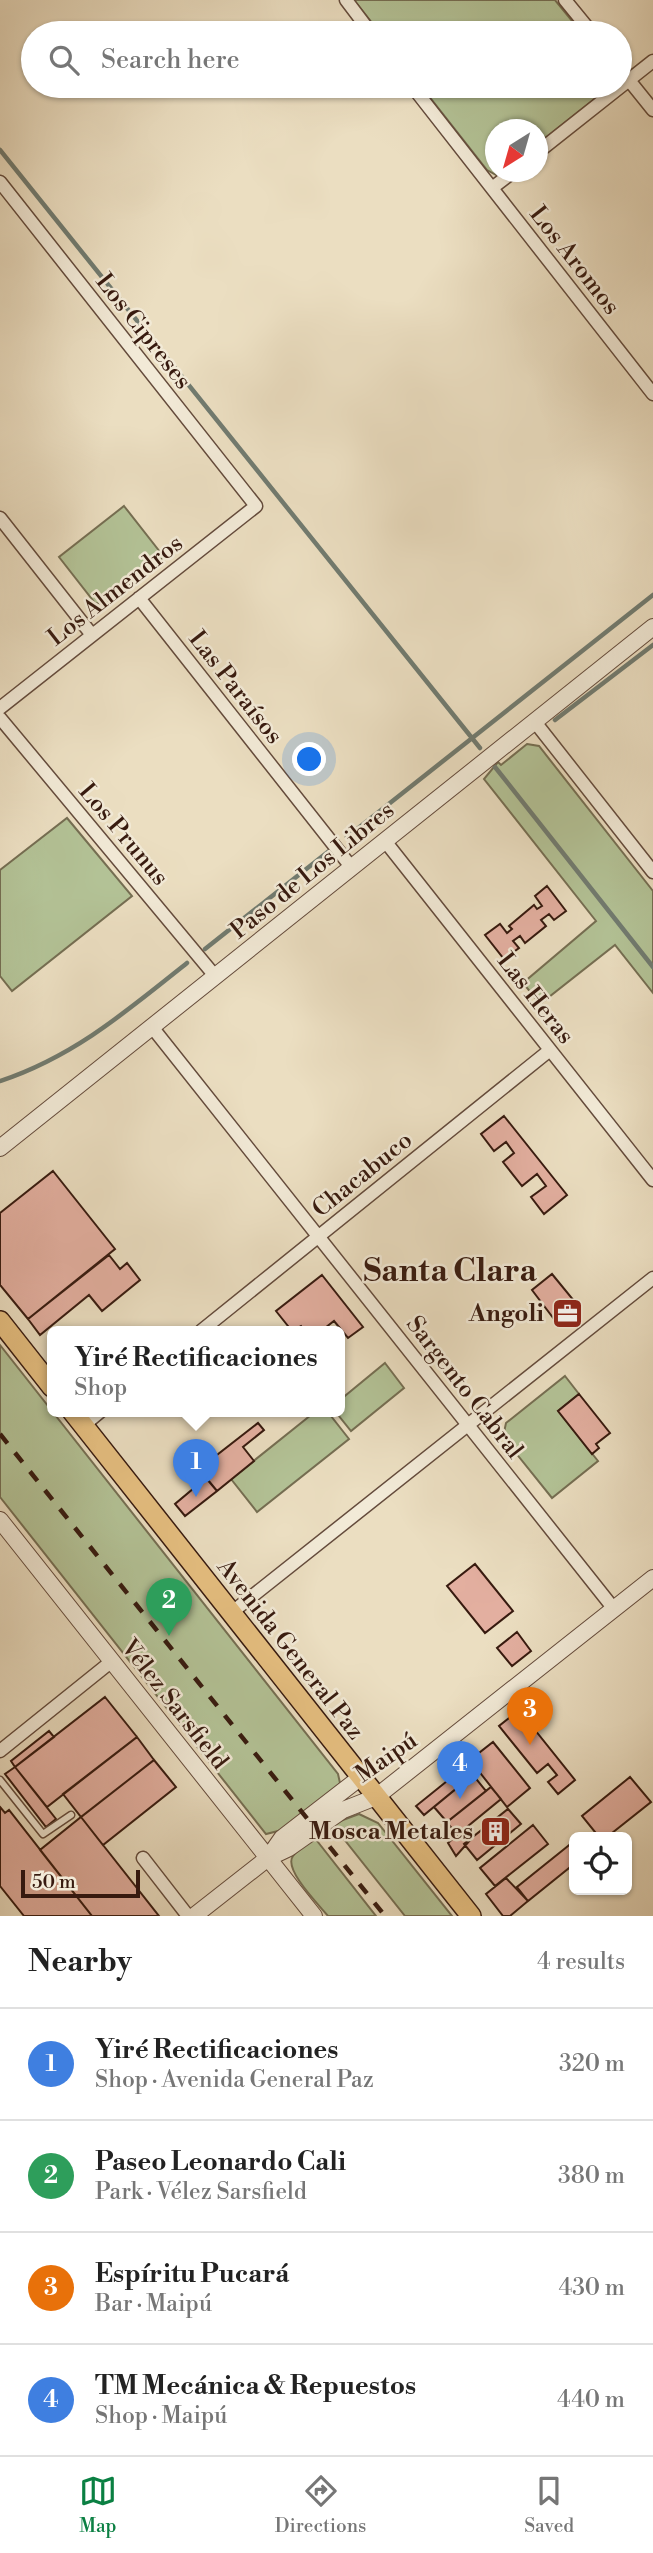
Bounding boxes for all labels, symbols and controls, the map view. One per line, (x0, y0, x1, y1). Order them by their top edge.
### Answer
search box (21, 21, 632, 98)
icon: search (45, 41, 83, 79)
text: Search here (101, 44, 240, 76)
north arrow (485, 119, 548, 182)
street label: Los Aromos (522, 200, 626, 321)
street label: Los Cipreses (89, 268, 198, 395)
street label: Los Almendros (42, 529, 189, 653)
street label: Las Paraísos (182, 625, 289, 750)
your location (292, 742, 326, 776)
street label: Los Prunus (72, 777, 175, 892)
street label: Paso de Los Libres (225, 796, 401, 946)
street label: Las Heras (490, 947, 580, 1050)
street label: Chacabuco (306, 1125, 419, 1224)
district label: Santa Clara (363, 1251, 538, 1291)
office icon: Angoli (550, 1296, 584, 1330)
place label: Angoli (468, 1299, 544, 1329)
street label: Sargento Cabral (399, 1310, 529, 1465)
popup (47, 1326, 345, 1417)
text: Yiré Rectificaciones (74, 1342, 318, 1374)
text: Shop (74, 1374, 127, 1402)
pin: 1 (173, 1439, 219, 1497)
street label: Avenida General Paz (210, 1552, 370, 1746)
pin: 2 (146, 1578, 192, 1636)
street label: Vélez Sarsfield (113, 1633, 235, 1776)
pin: 3 (507, 1687, 553, 1745)
street label: Maipú (350, 1726, 424, 1790)
pin: 4 (437, 1741, 483, 1799)
building icon: Mosca Metales (479, 1814, 513, 1848)
place label: Mosca Metales (309, 1817, 473, 1847)
map controls (569, 1832, 632, 1895)
button: locate (569, 1832, 632, 1895)
scale bar (21, 1867, 140, 1899)
text: 50 m (32, 1870, 76, 1894)
text: Nearby (28, 1943, 132, 1981)
text: 4 results (537, 1948, 625, 1976)
text: Yiré Rectificaciones (95, 2034, 338, 2066)
text: 1 (45, 2050, 57, 2078)
text: 320 m (559, 2050, 625, 2078)
text: Shop · Avenida General Paz (95, 2066, 374, 2094)
text: Paseo Leonardo Cali (95, 2146, 346, 2178)
text: 2 (44, 2162, 58, 2190)
text: 380 m (558, 2162, 625, 2190)
text: Park · Vélez Sarsfield (95, 2178, 307, 2206)
text: Espíritu Pucará (95, 2258, 289, 2290)
text: 3 (44, 2274, 58, 2302)
text: 430 m (558, 2274, 625, 2302)
text: Bar · Maipú (95, 2290, 212, 2318)
text: TM Mecánica & Repuestos (95, 2370, 416, 2402)
text: 4 (43, 2386, 59, 2414)
text: 440 m (557, 2386, 625, 2414)
text: Shop · Maipú (95, 2402, 227, 2430)
tab: Map (79, 2472, 117, 2538)
tab: Directions (275, 2472, 366, 2538)
tab: Saved (524, 2472, 574, 2538)

